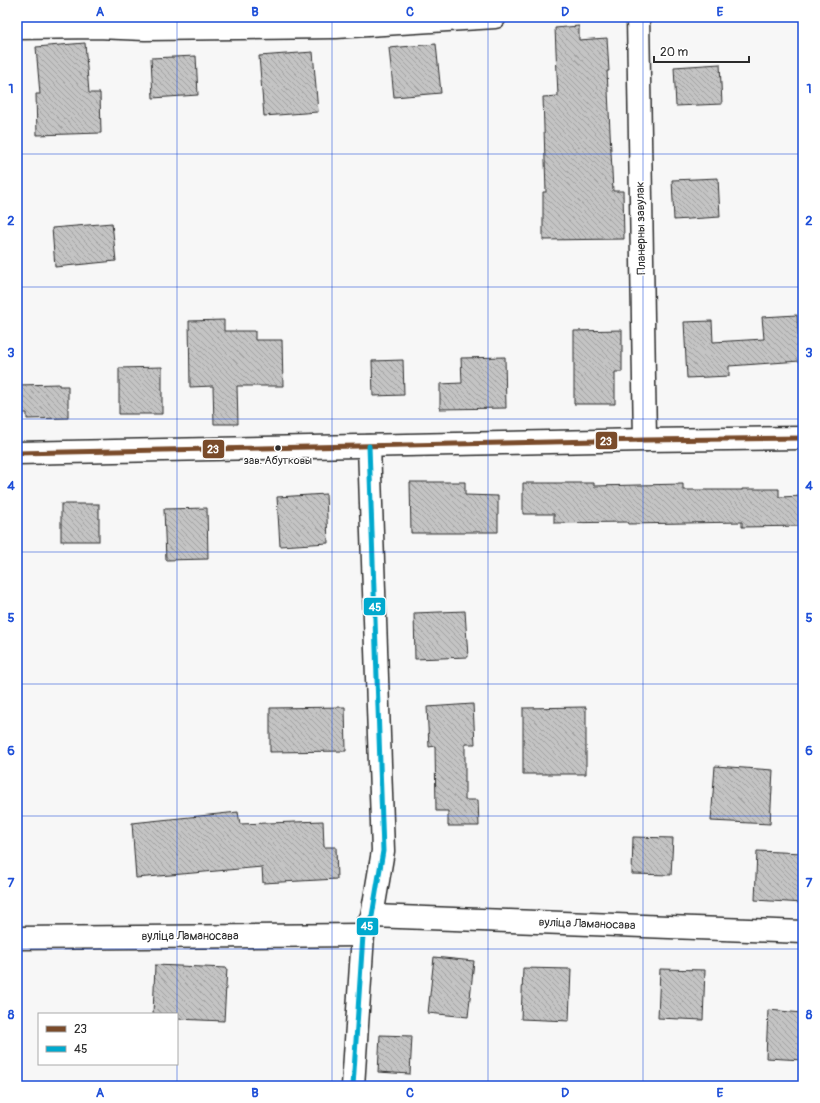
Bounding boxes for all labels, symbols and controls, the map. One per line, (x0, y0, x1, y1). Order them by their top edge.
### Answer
text: A (96, 4, 105, 20)
text: B (251, 4, 259, 20)
text: C (406, 4, 414, 20)
text: D (561, 4, 569, 20)
text: E (717, 4, 724, 20)
scale bar (654, 38, 749, 64)
text: 20 m (660, 45, 689, 60)
text: 1 (8, 81, 14, 97)
text: 1 (806, 81, 812, 97)
street label: Планерны завулак (633, 181, 649, 275)
text: 2 (7, 213, 15, 229)
text: 2 (805, 213, 813, 229)
text: 3 (7, 345, 15, 361)
text: 3 (805, 345, 813, 361)
line badge: 23 (595, 431, 618, 450)
text: 23 (600, 435, 612, 448)
line badge: 23 (202, 439, 225, 459)
text: 23 (207, 443, 219, 456)
marker: зав. Абутковы (273, 443, 283, 453)
place label: зав. Абутковы (244, 454, 312, 467)
text: 4 (7, 478, 15, 494)
text: 4 (805, 478, 813, 494)
line badge: 45 (363, 597, 386, 616)
text: 45 (368, 601, 381, 614)
text: 5 (7, 610, 15, 626)
text: 5 (805, 610, 813, 626)
text: 6 (7, 743, 15, 759)
text: 6 (805, 743, 813, 759)
text: 7 (8, 875, 15, 891)
text: 7 (806, 875, 813, 891)
street label: вуліца Ламаносава (538, 915, 636, 933)
line badge: 45 (356, 917, 379, 936)
text: 45 (360, 920, 373, 933)
street label: вуліца Ламаносава (141, 929, 239, 944)
text: 8 (8, 1007, 15, 1023)
text: 8 (806, 1007, 813, 1023)
legend (38, 1013, 178, 1065)
text: 23 (74, 1022, 87, 1037)
text: 45 (74, 1042, 87, 1057)
text: A (96, 1085, 105, 1101)
text: B (251, 1085, 259, 1101)
text: C (406, 1085, 414, 1101)
text: D (561, 1085, 569, 1101)
text: E (717, 1085, 724, 1101)

